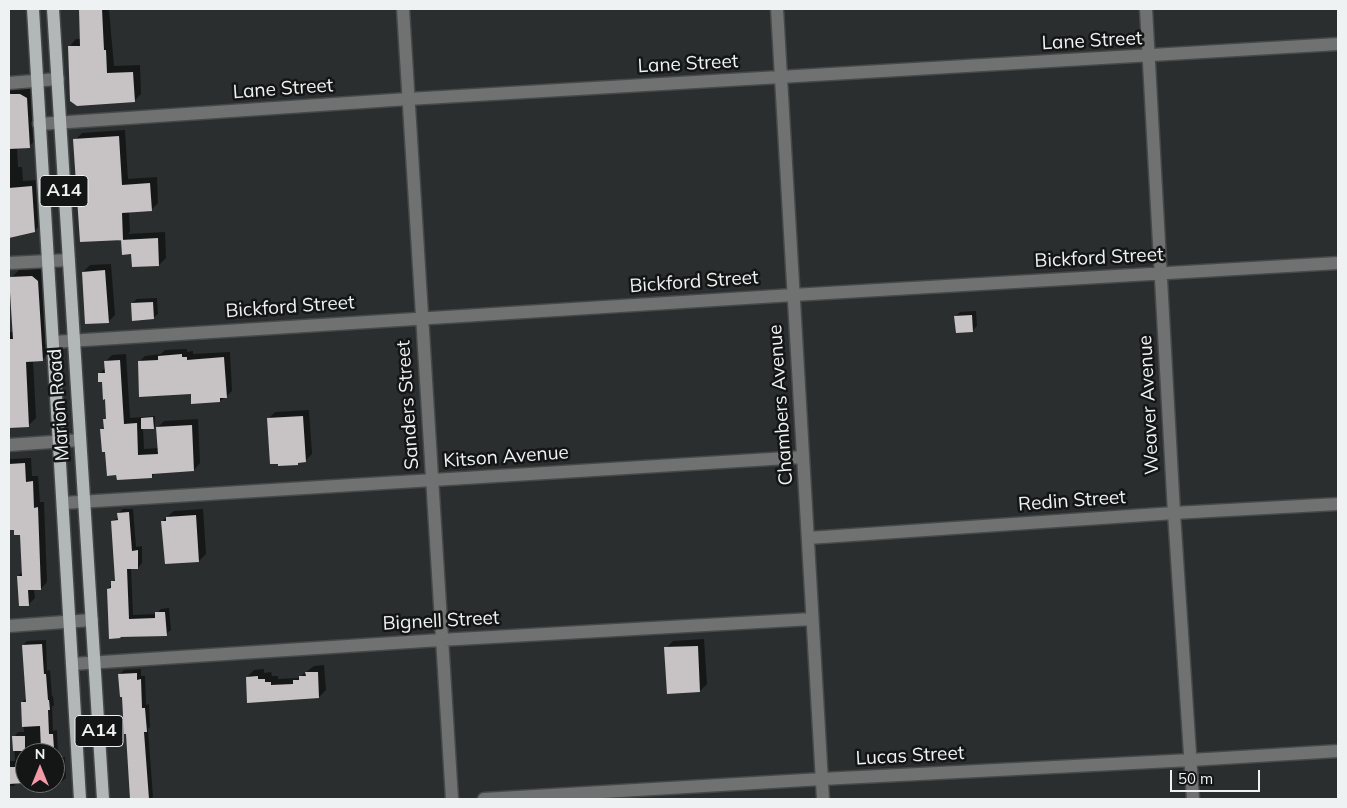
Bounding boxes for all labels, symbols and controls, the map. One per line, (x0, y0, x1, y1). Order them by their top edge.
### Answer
street label: Lane Street (1041, 27, 1143, 55)
street label: Lane Street (637, 50, 739, 78)
street label: Lane Street (232, 74, 334, 104)
road number: A14 (40, 176, 88, 207)
street label: Bickford Street (1034, 243, 1164, 273)
street label: Bickford Street (629, 266, 759, 298)
street label: Bickford Street (225, 291, 355, 323)
street label: Chambers Avenue (764, 324, 798, 486)
street label: Weaver Avenue (1134, 335, 1164, 475)
street label: Sanders Street (392, 339, 424, 471)
street label: Marion Road (44, 348, 74, 462)
street label: Kitson Avenue (442, 441, 570, 473)
street label: Redin Street (1017, 486, 1127, 516)
street label: Bignell Street (382, 607, 500, 635)
road number: A14 (75, 716, 123, 746)
street label: Lucas Street (855, 742, 965, 770)
north arrow (15, 743, 65, 793)
text: N (35, 745, 45, 763)
scale bar (1172, 760, 1262, 792)
text: 50 m (1178, 769, 1213, 788)

